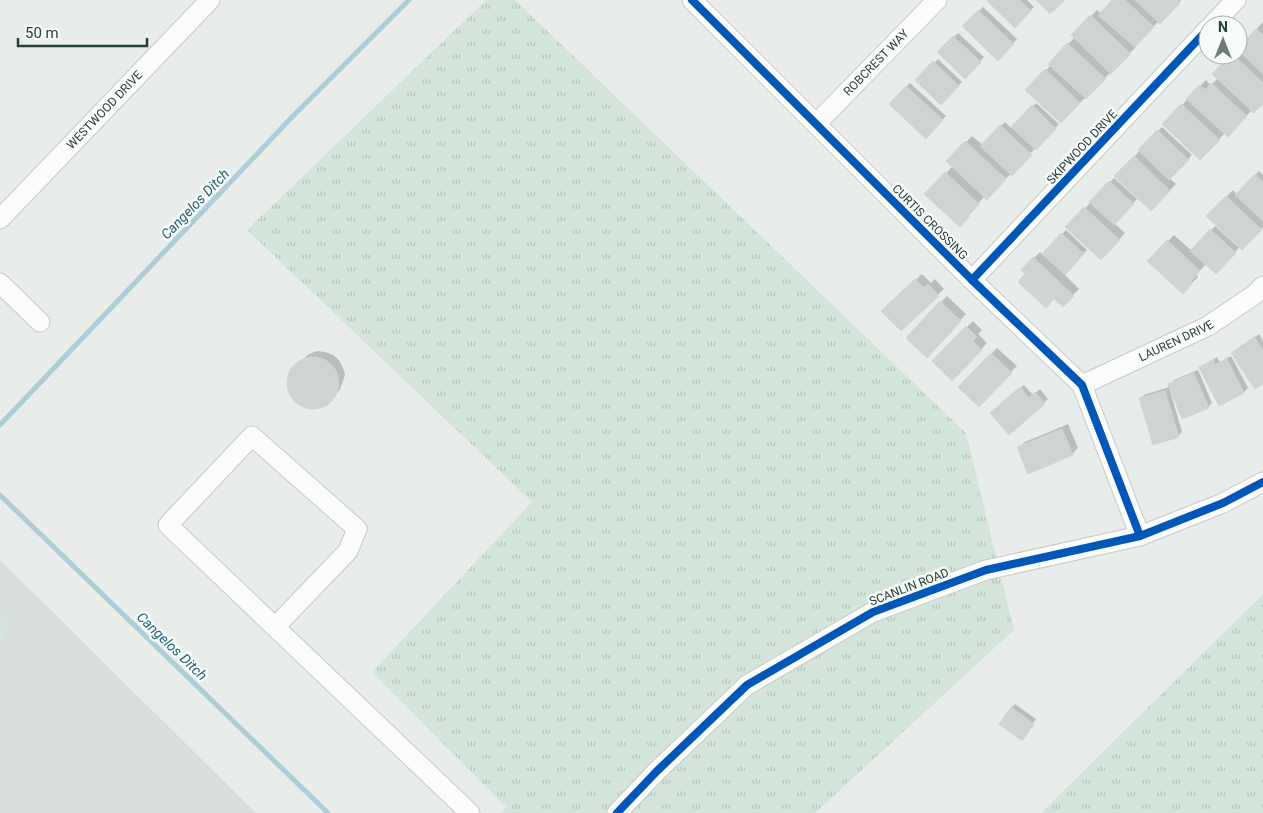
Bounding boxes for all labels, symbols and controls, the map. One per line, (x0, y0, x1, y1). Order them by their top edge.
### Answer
scale bar (18, 15, 146, 47)
north arrow (1198, 15, 1248, 65)
text: N (1218, 19, 1228, 35)
text: 50 m (25, 24, 59, 42)
street label: ROBCREST WAY (841, 26, 912, 99)
street label: WESTWOOD DRIVE (64, 68, 145, 152)
street label: SKIPWOOD DRIVE (1044, 107, 1120, 187)
water label: Cangelos Ditch (158, 166, 232, 242)
street label: CURTIS CROSSING (889, 181, 971, 263)
street label: LAUREN DRIVE (1137, 317, 1216, 364)
street label: SCANLIN ROAD (867, 565, 951, 609)
water label: Cangelos Ditch (134, 609, 210, 683)

